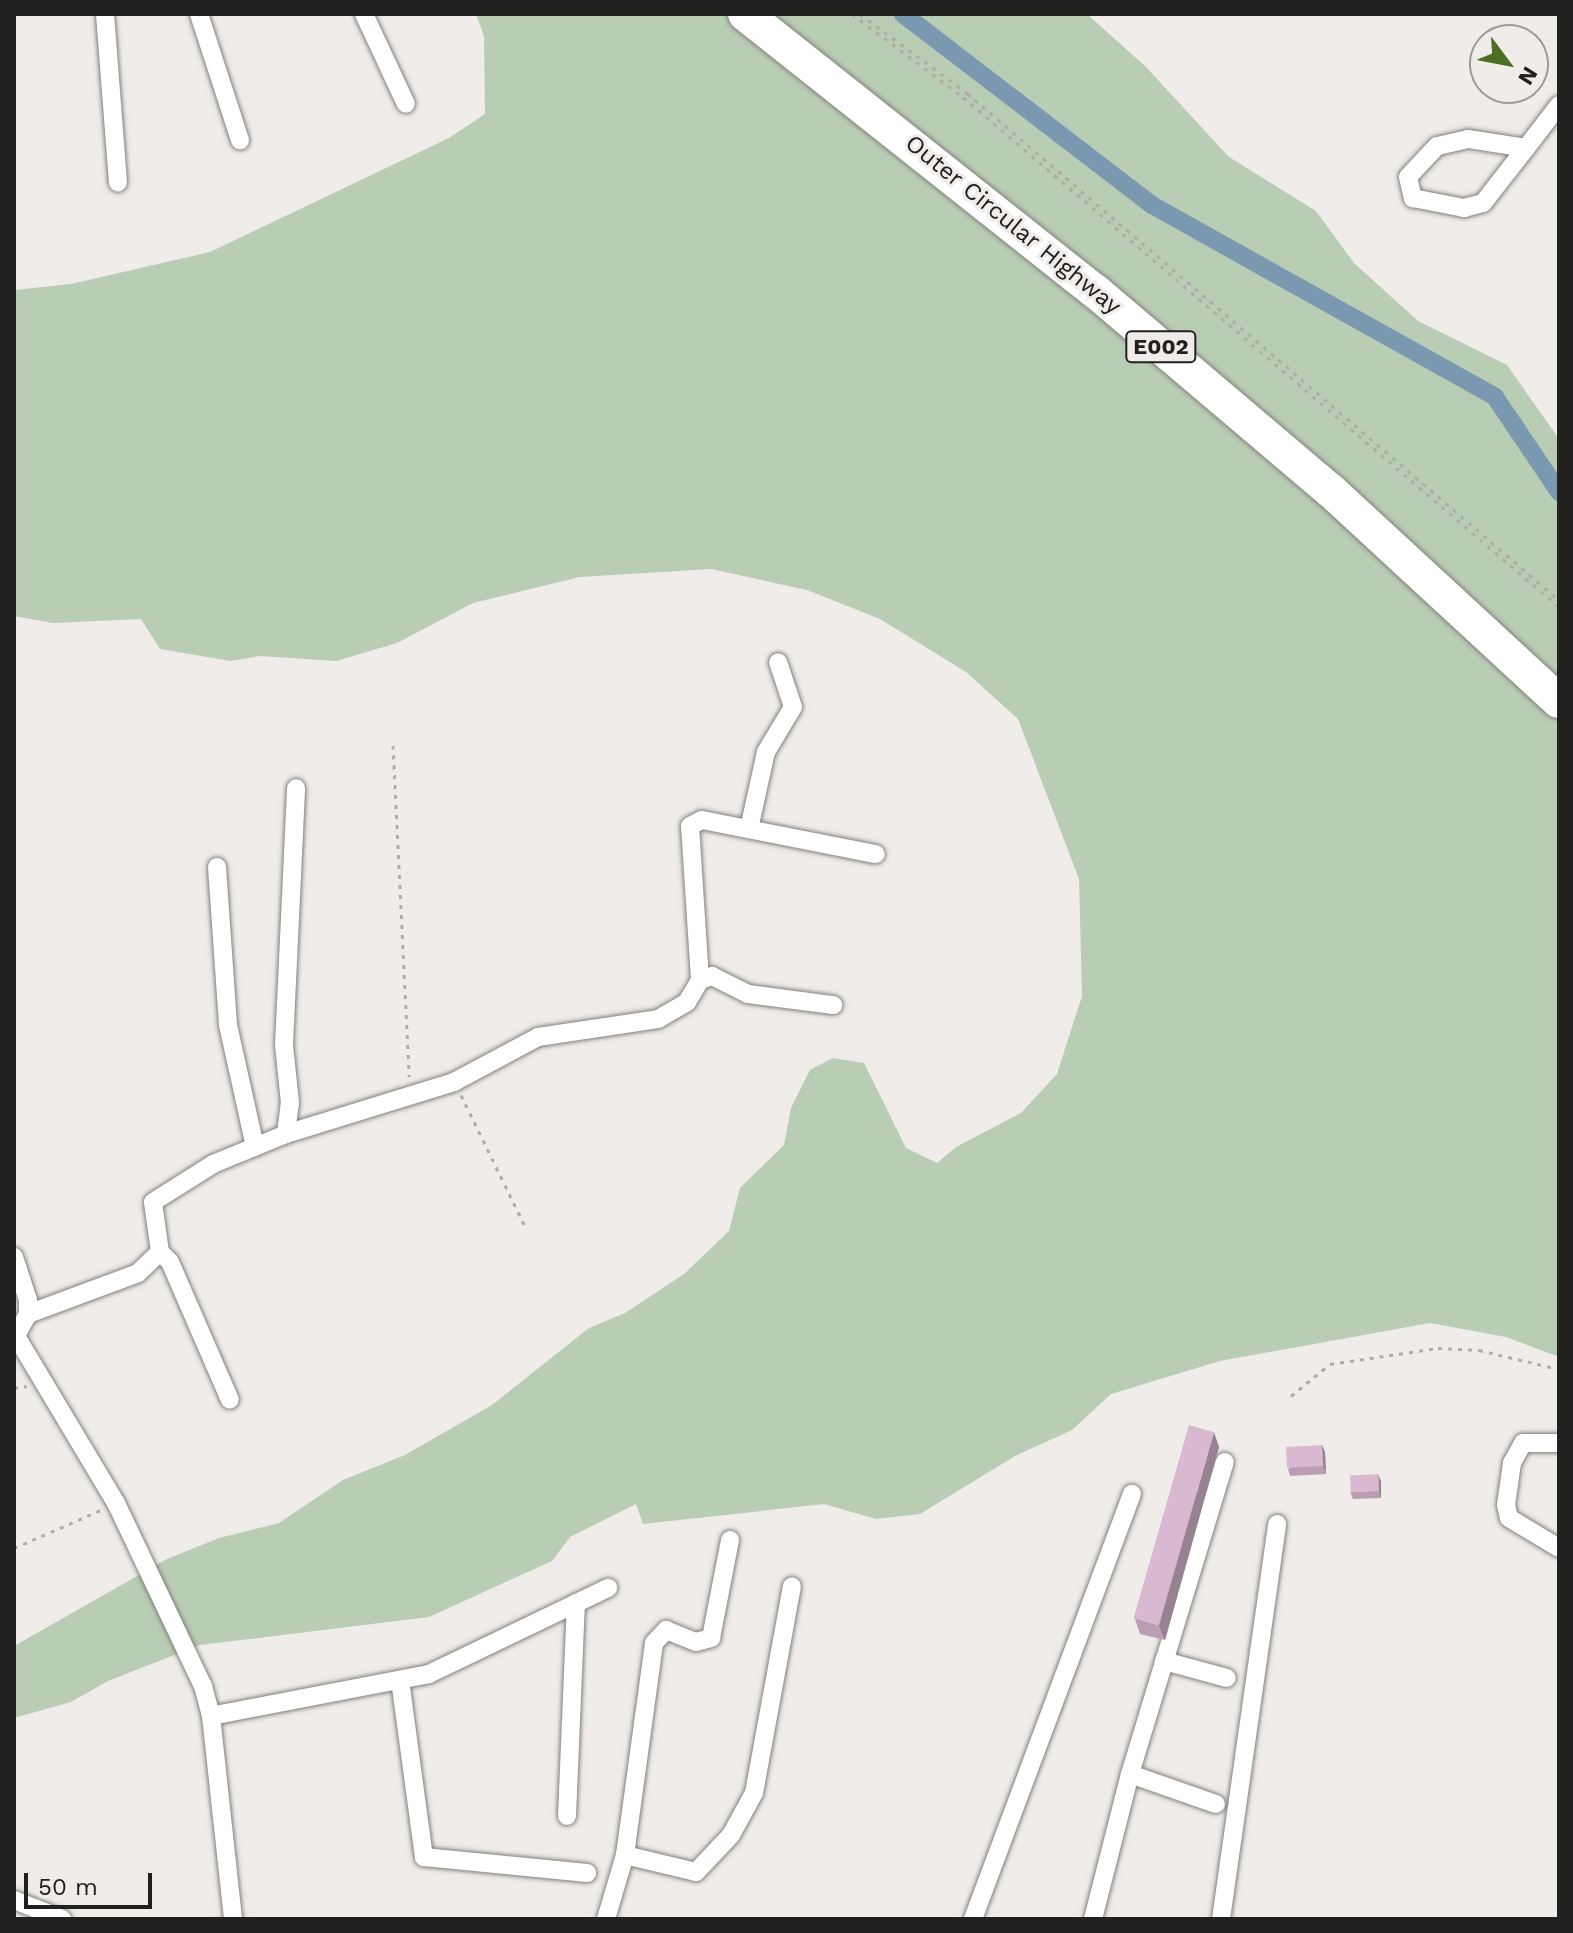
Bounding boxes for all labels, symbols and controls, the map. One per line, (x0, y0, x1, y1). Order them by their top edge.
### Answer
north arrow (1469, 24, 1549, 104)
text: N (1513, 62, 1543, 89)
street label: Outer Circular Highway (899, 129, 1127, 321)
road number: E002 (1125, 329, 1197, 365)
scale bar (28, 1857, 156, 1907)
text: 50 m (38, 1873, 98, 1901)

